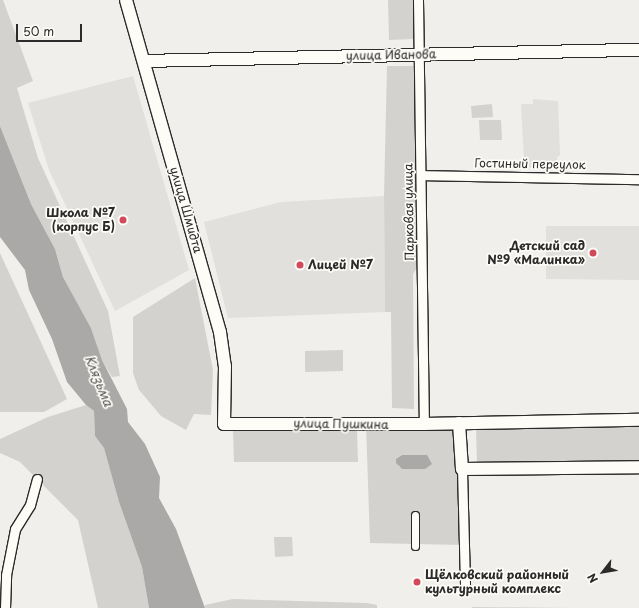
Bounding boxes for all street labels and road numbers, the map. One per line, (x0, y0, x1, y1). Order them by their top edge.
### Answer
street label: улица Иванова (345, 47, 437, 63)
street label: Гостиный переулок (474, 156, 586, 172)
street label: Парковая улица (401, 163, 417, 261)
street label: улица Шмидта (167, 165, 205, 255)
street label: улица Пушкина (293, 416, 389, 432)

